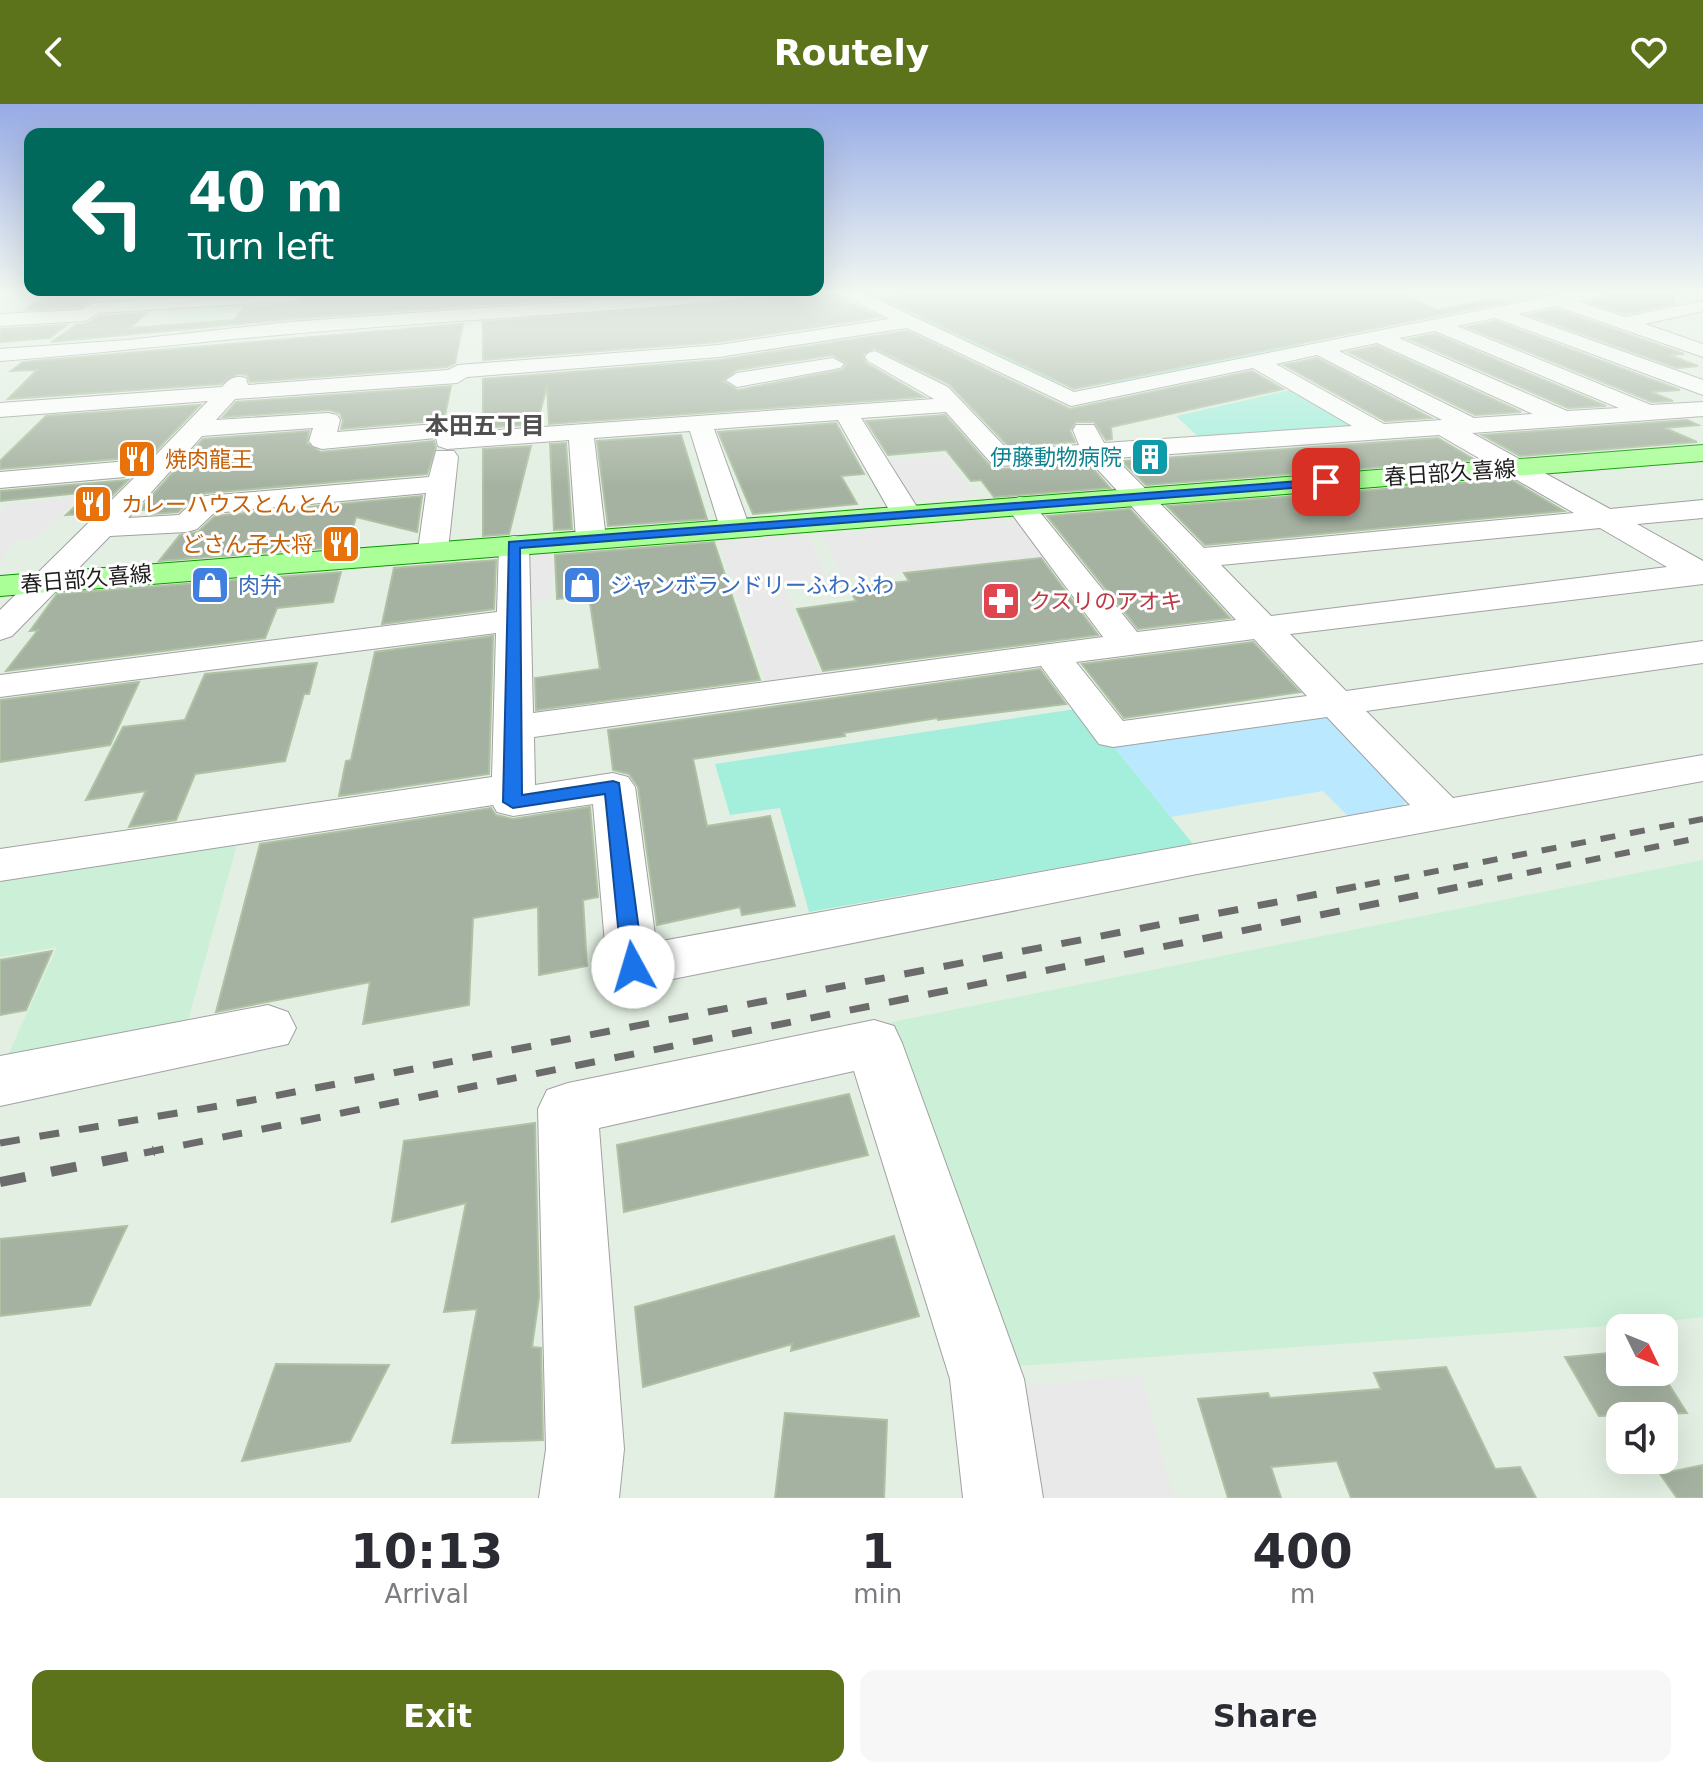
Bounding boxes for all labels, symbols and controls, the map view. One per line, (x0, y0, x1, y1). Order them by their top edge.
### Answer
icon: back (32, 30, 76, 74)
icon: heart (1627, 30, 1671, 74)
text: Routely (774, 32, 929, 73)
text: 40 m (188, 159, 344, 224)
icon: left (56, 160, 160, 264)
text: Turn left (188, 226, 334, 267)
district label: 本田五丁目 (425, 412, 545, 440)
building icon: 伊藤動物病院 (1129, 436, 1171, 478)
restaurant icon: 焼肉龍王 (116, 438, 158, 480)
place label: 伊藤動物病院 (990, 445, 1122, 470)
place label: 焼肉龍王 (165, 447, 253, 472)
pin (1292, 448, 1360, 516)
street label: 春日部久喜線 (1383, 456, 1517, 490)
icon: arrive (1304, 460, 1348, 504)
restaurant icon: カレーハウスとんとん (72, 483, 114, 525)
place label: カレーハウスとんとん (121, 492, 341, 517)
restaurant icon: どさん子大将 (320, 523, 362, 565)
place label: どさん子大将 (182, 532, 313, 557)
street label: 春日部久喜線 (19, 561, 153, 597)
shop icon: 肉弁 (189, 564, 231, 606)
shop icon: ジャンボランドリーふわふわ (561, 564, 603, 606)
place label: 肉弁 (238, 573, 282, 598)
place label: ジャンボランドリーふわふわ (610, 573, 894, 598)
pharmacy icon: クスリのアオキ (980, 580, 1022, 622)
place label: クスリのアオキ (1029, 589, 1182, 614)
position arrow (591, 925, 675, 1009)
north arrow (1606, 1314, 1678, 1386)
map controls (1606, 1314, 1678, 1474)
button: sound (1606, 1402, 1678, 1474)
text: 10:13 (350, 1523, 503, 1579)
text: 1 (861, 1523, 894, 1579)
text: 400 (1253, 1523, 1353, 1579)
text: Arrival (384, 1579, 469, 1609)
text: min (853, 1579, 902, 1609)
text: m (1290, 1579, 1315, 1609)
button: Exit (32, 1670, 844, 1762)
button: Share (860, 1670, 1671, 1762)

